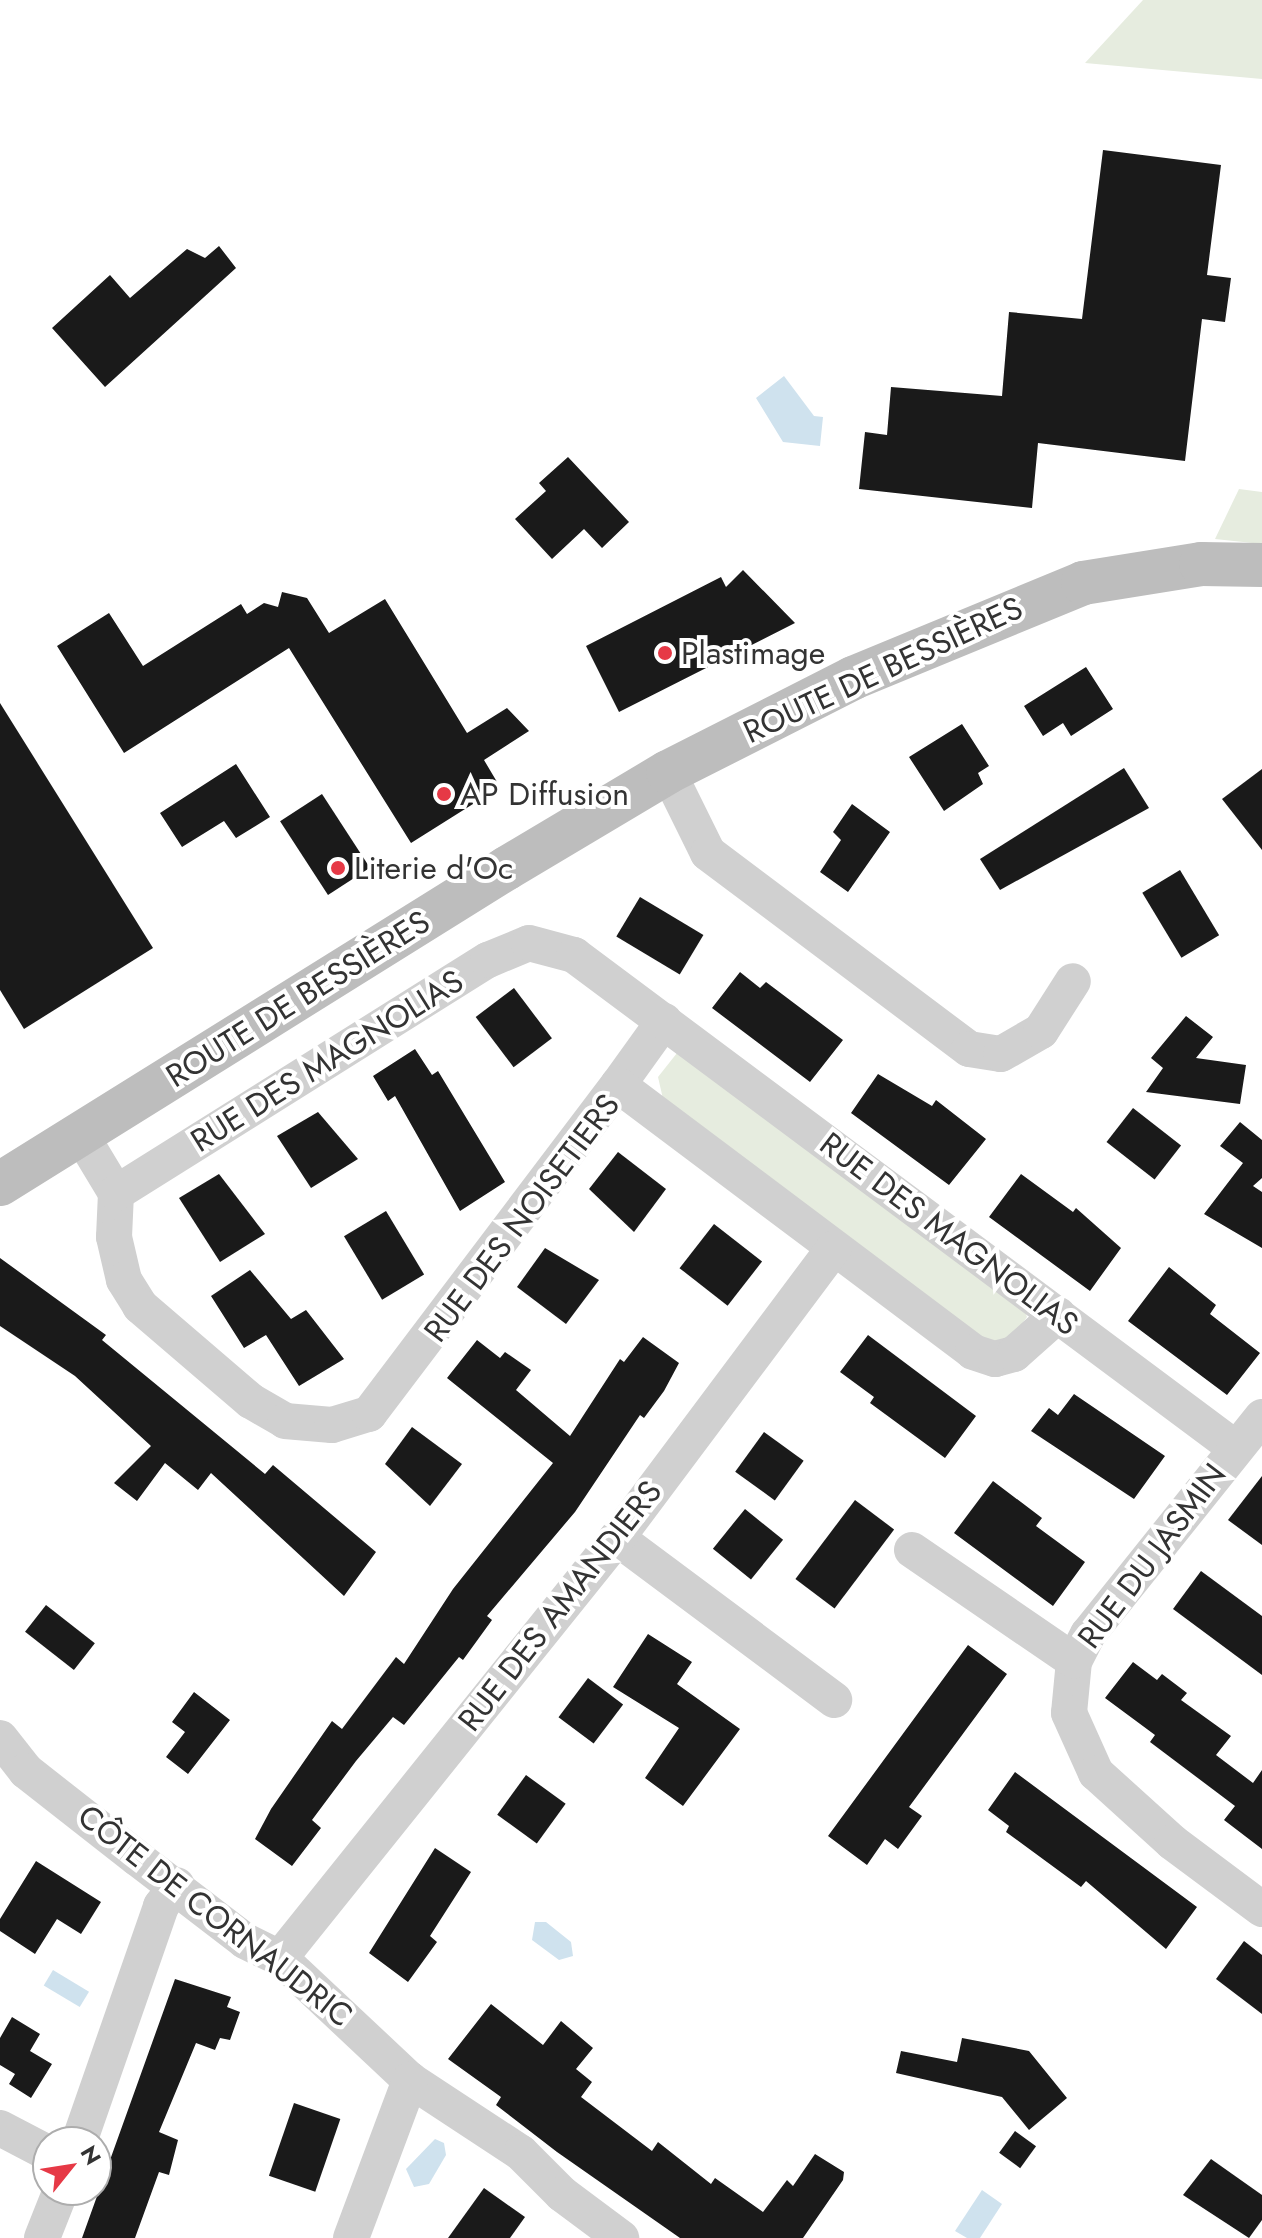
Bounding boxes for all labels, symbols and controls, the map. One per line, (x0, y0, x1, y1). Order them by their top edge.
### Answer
street label: ROUTE DE BESSIÈRES (737, 589, 1029, 751)
place label: Plastimage (681, 634, 825, 672)
marker: Plastimage (656, 644, 674, 662)
place label: AP Diffusion (460, 775, 629, 813)
marker: AP Diffusion (435, 785, 453, 803)
place label: Literie d'Oc (354, 849, 513, 887)
marker: Literie d'Oc (329, 859, 347, 877)
street label: ROUTE DE BESSIÈRES (159, 902, 437, 1096)
street label: RUE DES MAGNOLIAS (184, 962, 470, 1160)
street label: RUE DES NOISETIERS (416, 1086, 628, 1350)
street label: RUE DES MAGNOLIAS (812, 1124, 1086, 1344)
street label: RUE DU JASMIN (1070, 1456, 1234, 1656)
street label: RUE DES AMANDIERS (450, 1473, 670, 1739)
street label: CÔTE DE CORNAUDRIC (70, 1797, 360, 2035)
north arrow (32, 2126, 112, 2206)
text: N (73, 2139, 109, 2171)

